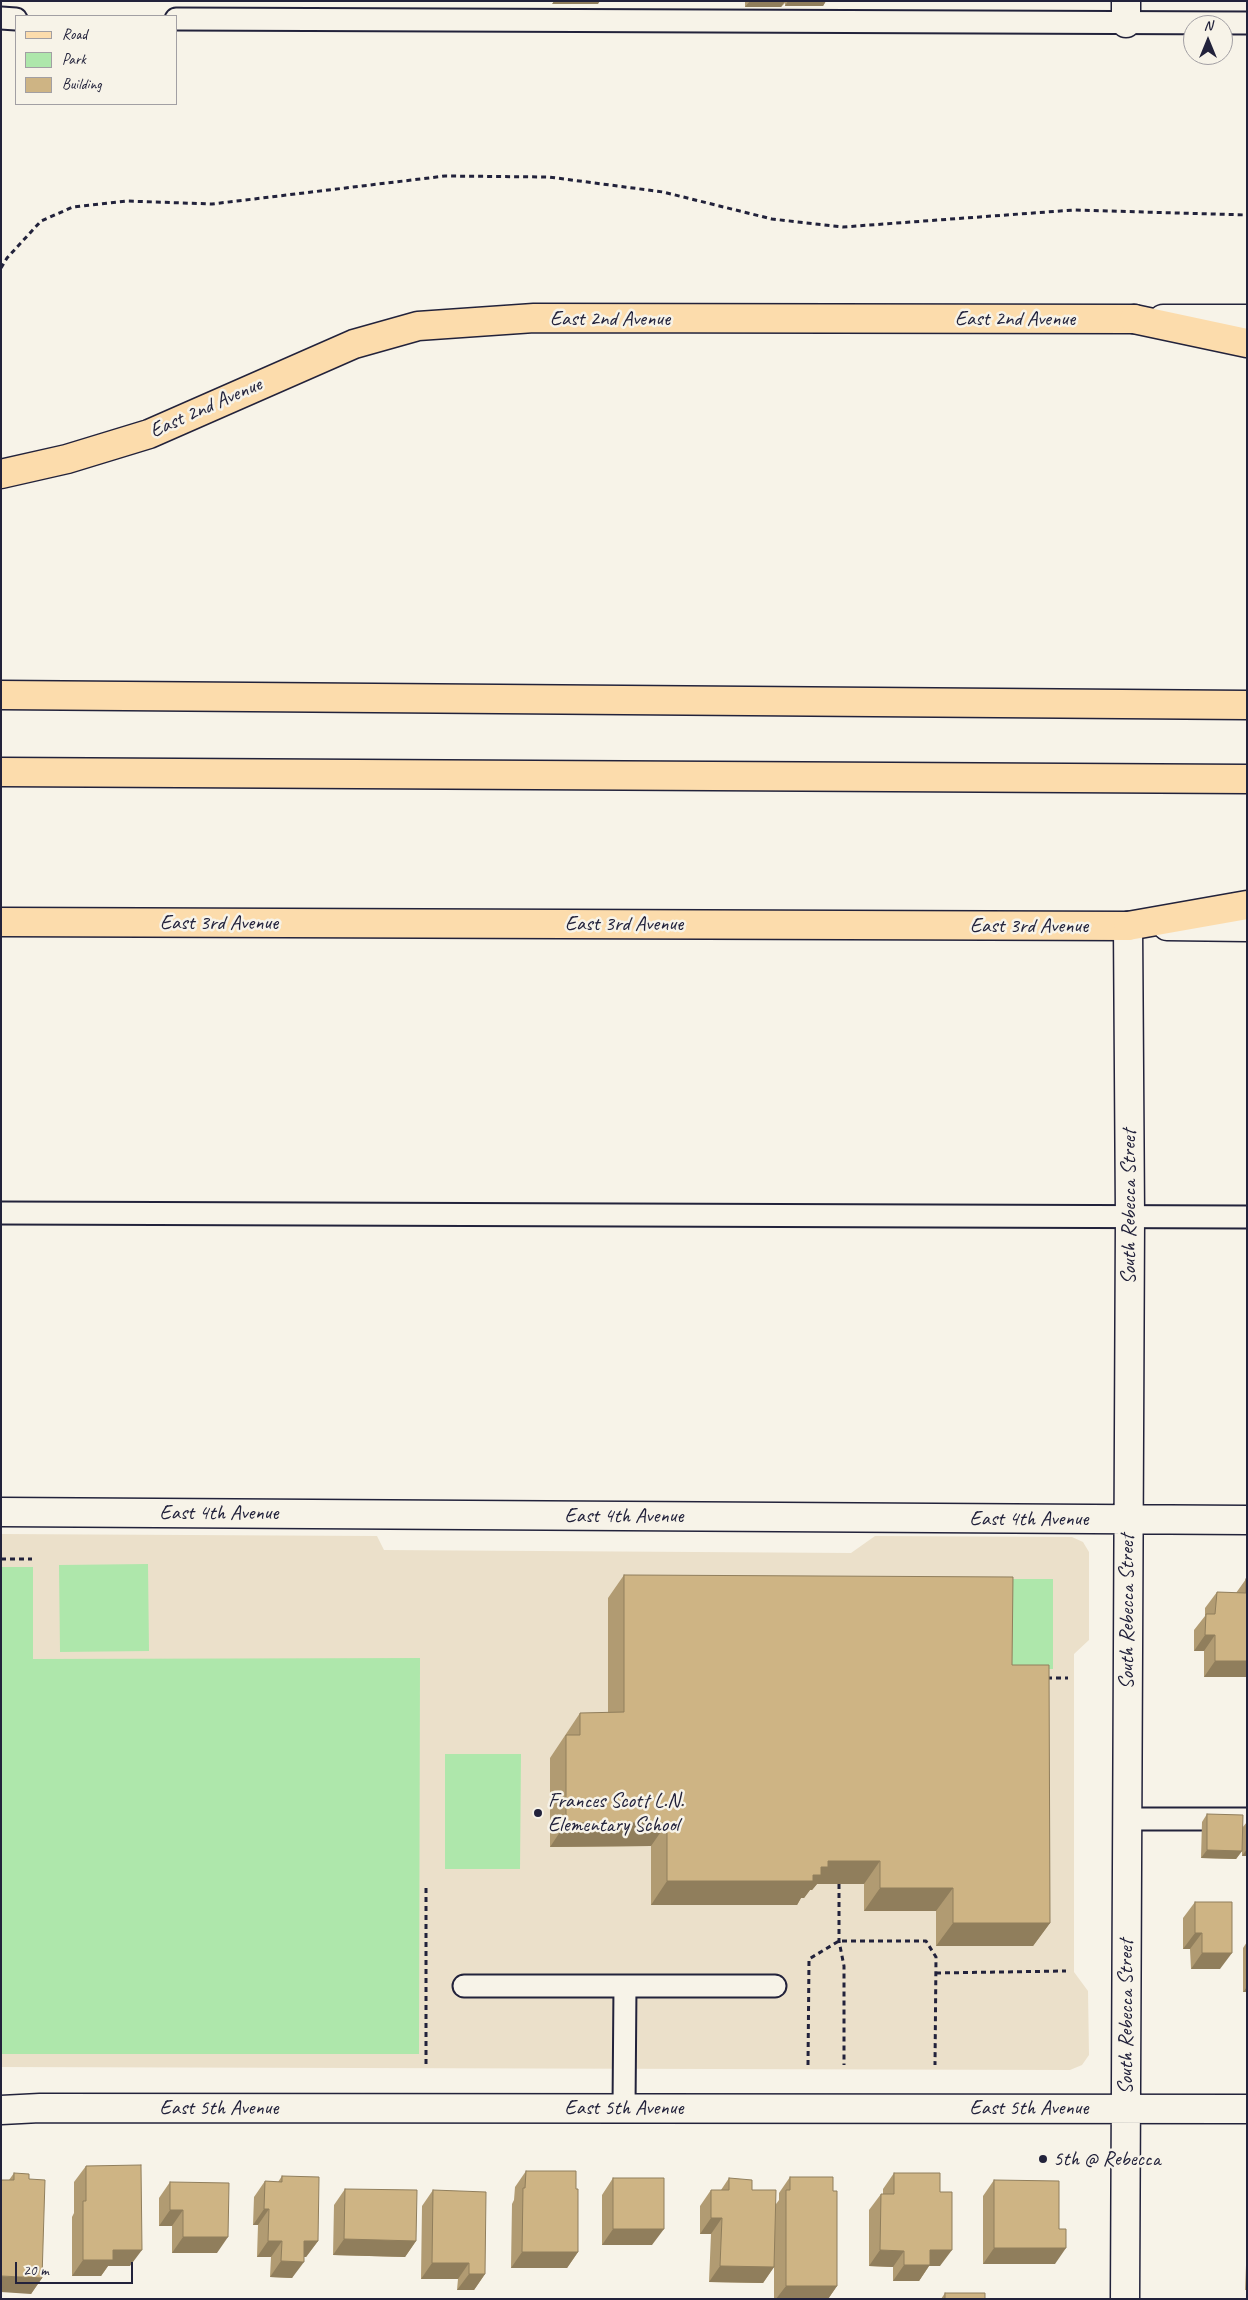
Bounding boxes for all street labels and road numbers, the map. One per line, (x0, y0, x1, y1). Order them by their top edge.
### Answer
street label: East 2nd Avenue (550, 306, 670, 332)
street label: East 2nd Avenue (955, 306, 1075, 332)
street label: East 2nd Avenue (146, 372, 266, 444)
street label: East 3rd Avenue (160, 910, 278, 936)
street label: East 3rd Avenue (565, 911, 683, 937)
street label: East 3rd Avenue (970, 913, 1088, 939)
street label: South Rebecca Street (1116, 1129, 1142, 1285)
street label: East 4th Avenue (160, 1500, 278, 1526)
street label: East 4th Avenue (565, 1503, 683, 1529)
street label: East 4th Avenue (970, 1506, 1088, 1532)
street label: South Rebecca Street (1114, 1534, 1140, 1690)
street label: South Rebecca Street (1113, 1939, 1139, 2095)
street label: East 5th Avenue (160, 2095, 278, 2121)
street label: East 5th Avenue (565, 2095, 683, 2121)
street label: East 5th Avenue (970, 2095, 1088, 2121)

